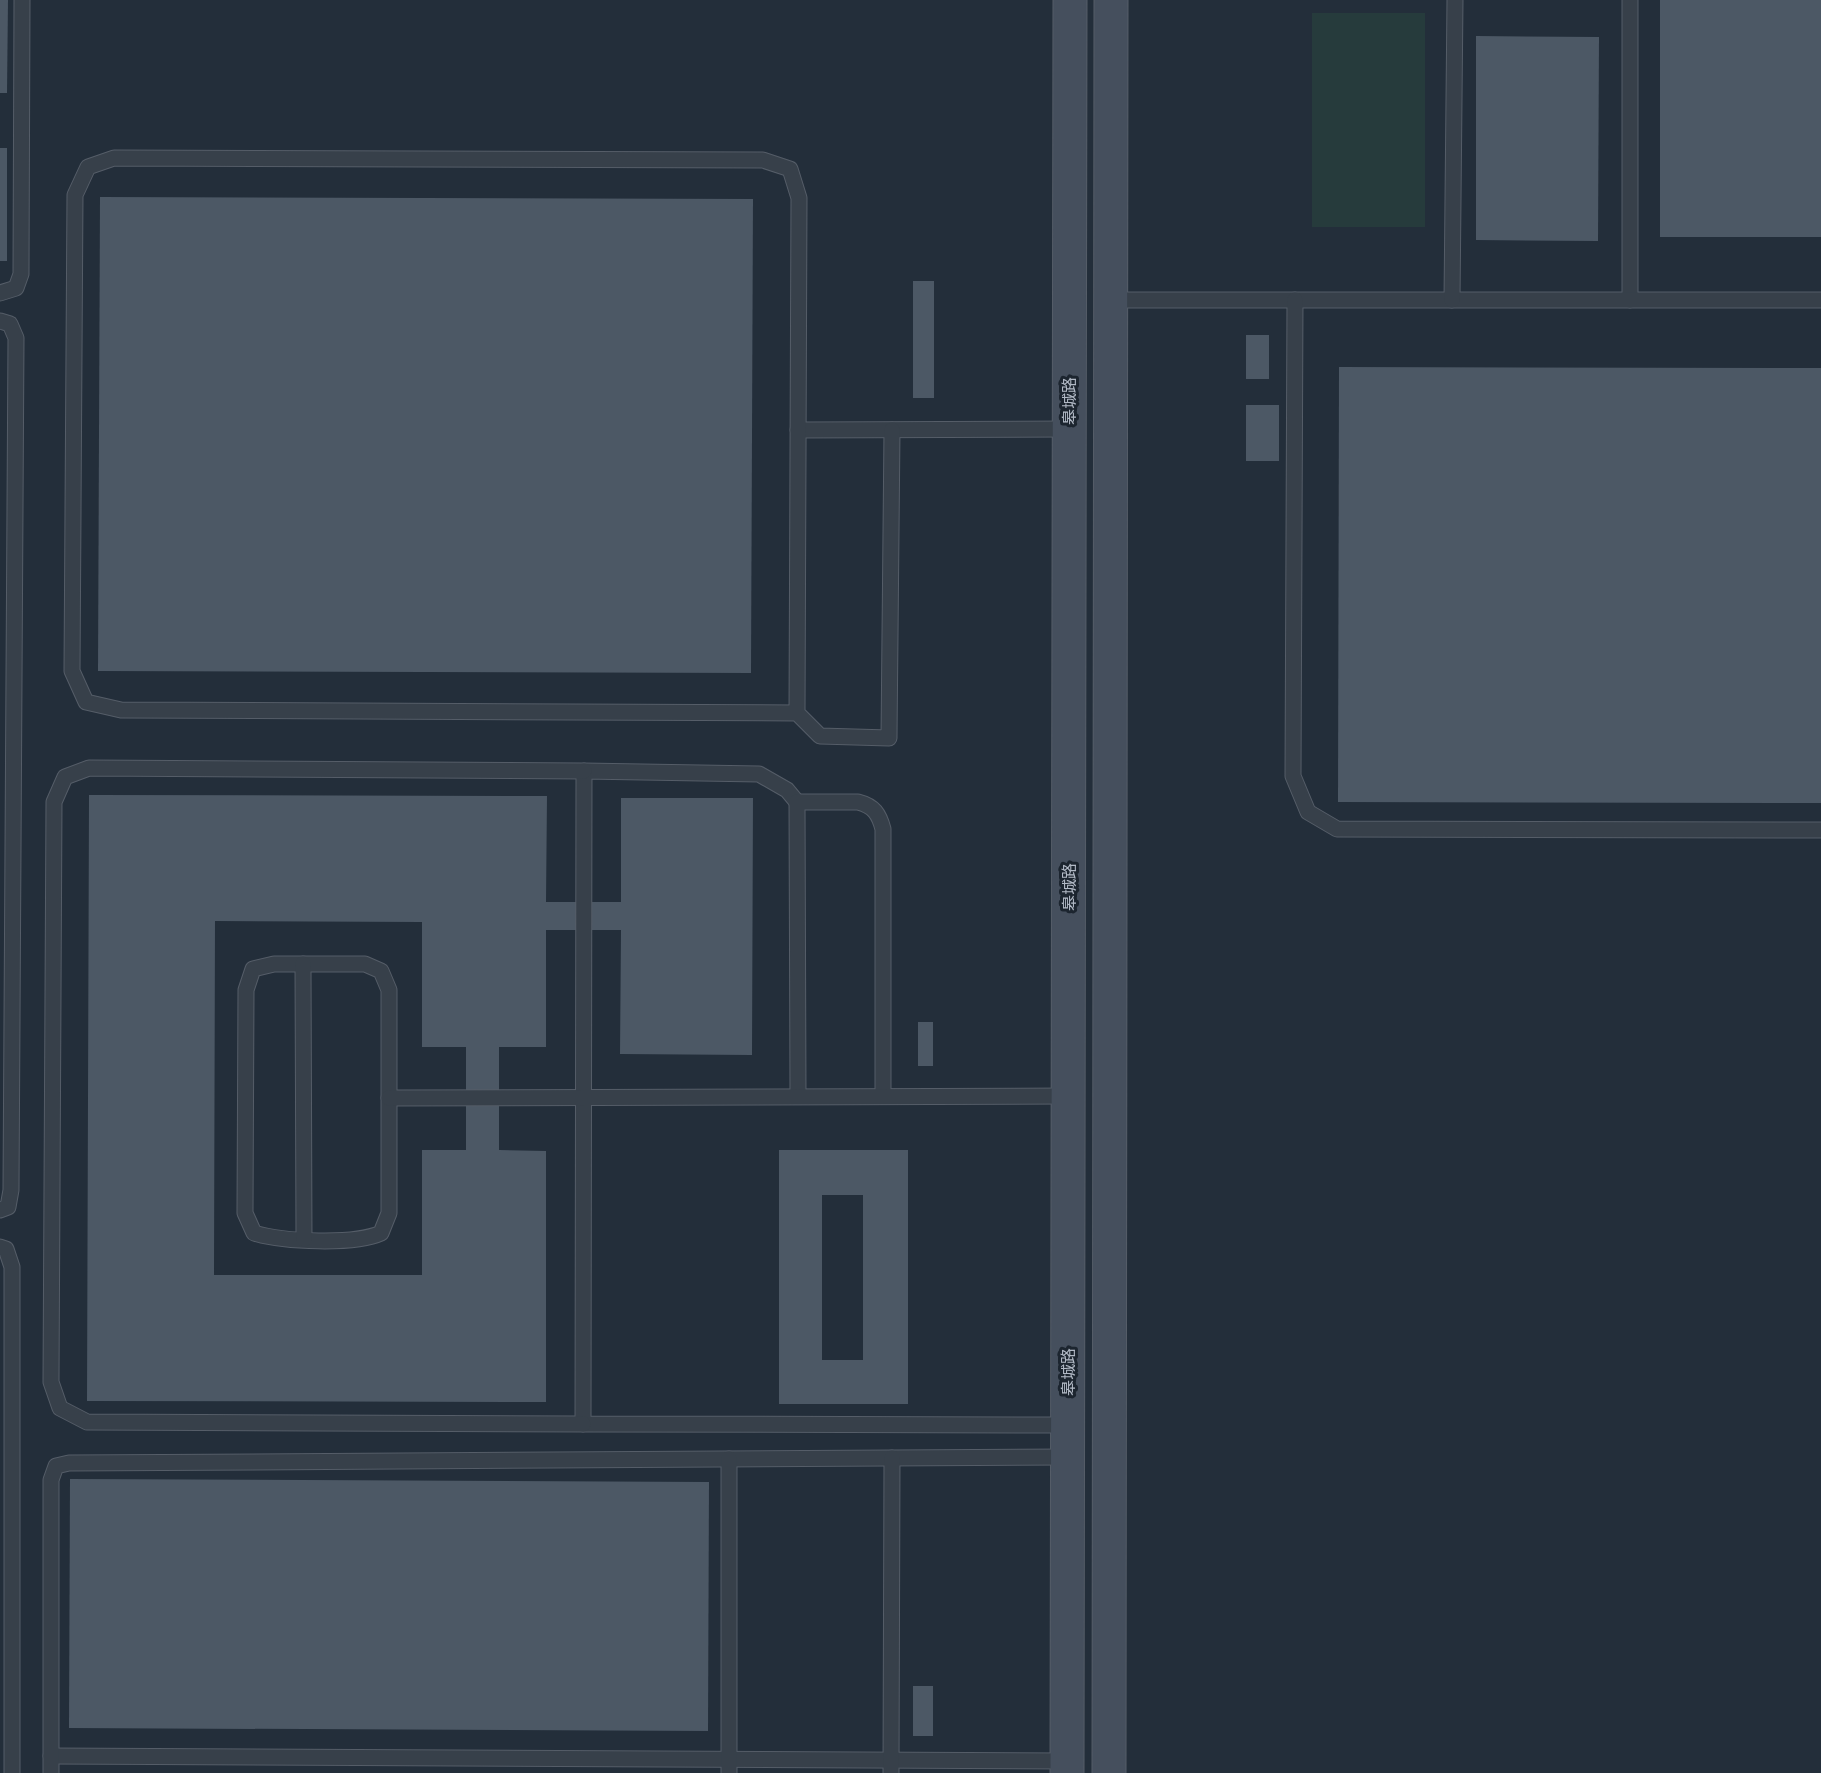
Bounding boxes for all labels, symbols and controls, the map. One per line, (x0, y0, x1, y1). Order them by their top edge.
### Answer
street label: 皋城路 (1058, 377, 1081, 425)
street label: 皋城路 (1058, 863, 1081, 911)
street label: 皋城路 (1057, 1348, 1080, 1396)

